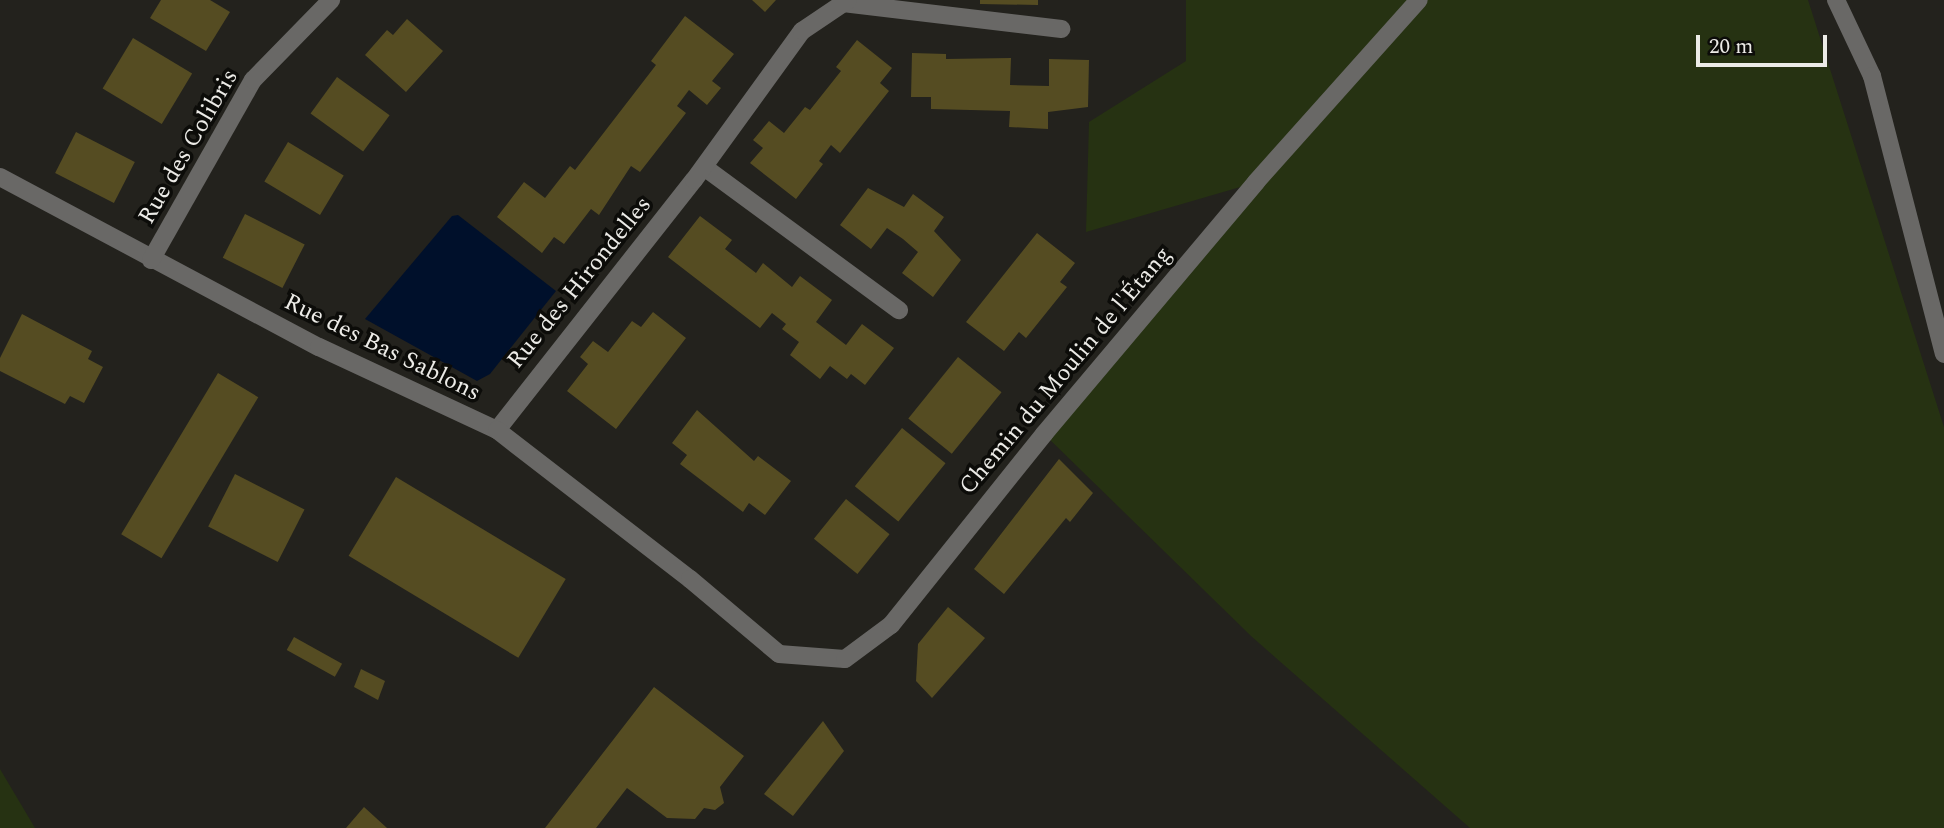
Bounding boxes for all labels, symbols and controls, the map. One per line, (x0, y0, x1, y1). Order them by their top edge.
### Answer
scale bar (1699, 21, 1830, 65)
text: 20 m (1709, 31, 1753, 63)
street label: Rue des Colibris (133, 64, 245, 230)
street label: Rue des Hirondelles (502, 191, 658, 375)
street label: Chemin du Moulin de l'Étang (954, 241, 1178, 501)
street label: Rue des Bas Sablons (279, 288, 485, 408)

